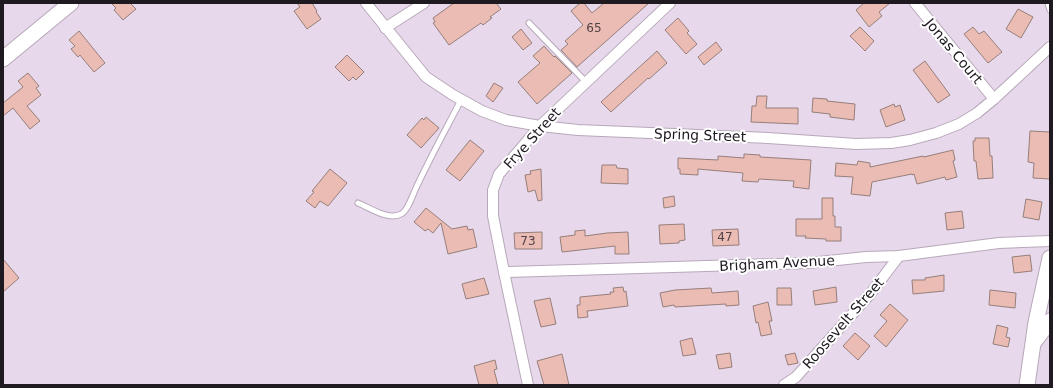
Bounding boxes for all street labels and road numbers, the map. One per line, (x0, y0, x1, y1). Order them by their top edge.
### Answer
street label: Jonas Court (921, 14, 986, 87)
street label: Frye Street (500, 104, 564, 172)
street label: Spring Street (654, 125, 747, 145)
street label: Brigham Avenue (719, 252, 835, 274)
street label: Roosevelt Street (799, 274, 887, 372)

